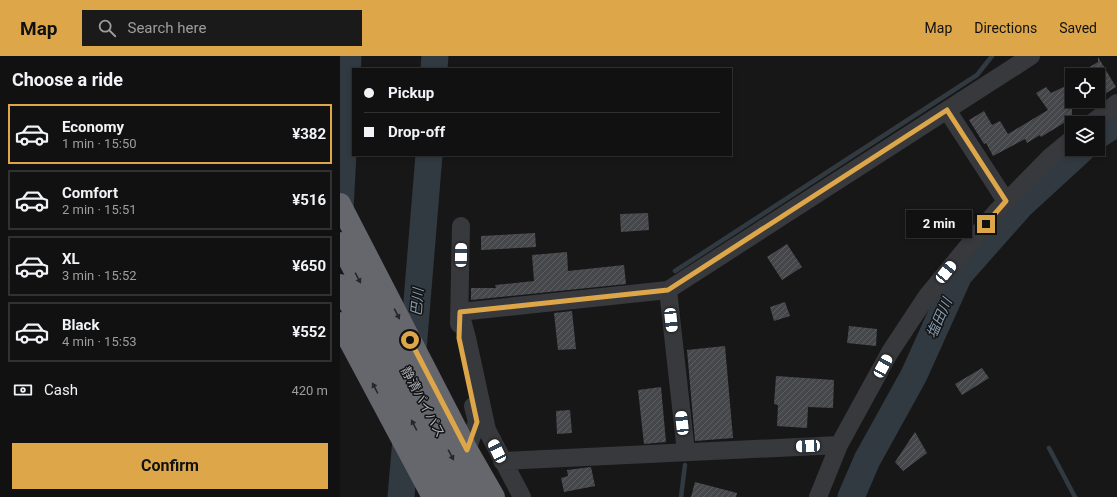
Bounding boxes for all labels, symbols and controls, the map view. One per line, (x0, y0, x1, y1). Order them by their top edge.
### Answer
search box (82, 10, 362, 46)
text: Map (20, 17, 58, 40)
icon: search (96, 17, 118, 39)
text: Search here (128, 19, 206, 37)
text: Map (925, 20, 952, 36)
text: Directions (974, 20, 1037, 36)
text: Saved (1059, 20, 1097, 36)
map controls (1065, 68, 1105, 156)
button: locate (1065, 68, 1105, 108)
text: Choose a ride (12, 69, 123, 90)
text: Pickup (388, 84, 434, 102)
icon: car (14, 116, 50, 152)
button: layers (1065, 116, 1105, 156)
text: Economy (62, 118, 124, 136)
text: Drop-off (388, 123, 445, 141)
text: ¥382 (292, 125, 326, 143)
text: 1 min · 15:50 (62, 136, 137, 151)
icon: car (14, 182, 50, 218)
text: Comfort (62, 184, 118, 202)
text: ¥516 (292, 191, 326, 209)
text: 2 min · 15:51 (62, 202, 137, 217)
callout: 2 min (906, 210, 972, 238)
route end (977, 215, 995, 233)
text: 2 min (923, 216, 955, 231)
car (455, 243, 467, 267)
icon: car (14, 248, 50, 284)
text: XL (62, 250, 80, 268)
text: ¥650 (292, 257, 326, 275)
car (934, 259, 958, 285)
text: 3 min · 15:52 (62, 268, 137, 283)
one-way arrow (355, 272, 361, 284)
water label: 巴川 (408, 285, 426, 317)
water label: 塩田川 (923, 294, 956, 340)
car (664, 307, 678, 333)
one-way arrow (393, 308, 400, 319)
icon: car (14, 314, 50, 350)
text: Black (62, 316, 99, 334)
text: ¥552 (292, 323, 326, 341)
route start (401, 331, 419, 349)
text: 4 min · 15:53 (62, 334, 137, 349)
car (872, 353, 894, 379)
street label: 静清バイパス (398, 364, 448, 440)
icon: cash (12, 379, 34, 401)
text: Cash (44, 381, 78, 399)
text: 420 m (291, 383, 328, 398)
one-way arrow (372, 383, 378, 394)
car (675, 410, 689, 436)
one-way arrow (411, 420, 417, 431)
car (486, 438, 508, 464)
car (796, 439, 820, 453)
button: Confirm (12, 443, 328, 489)
one-way arrow (448, 449, 455, 461)

